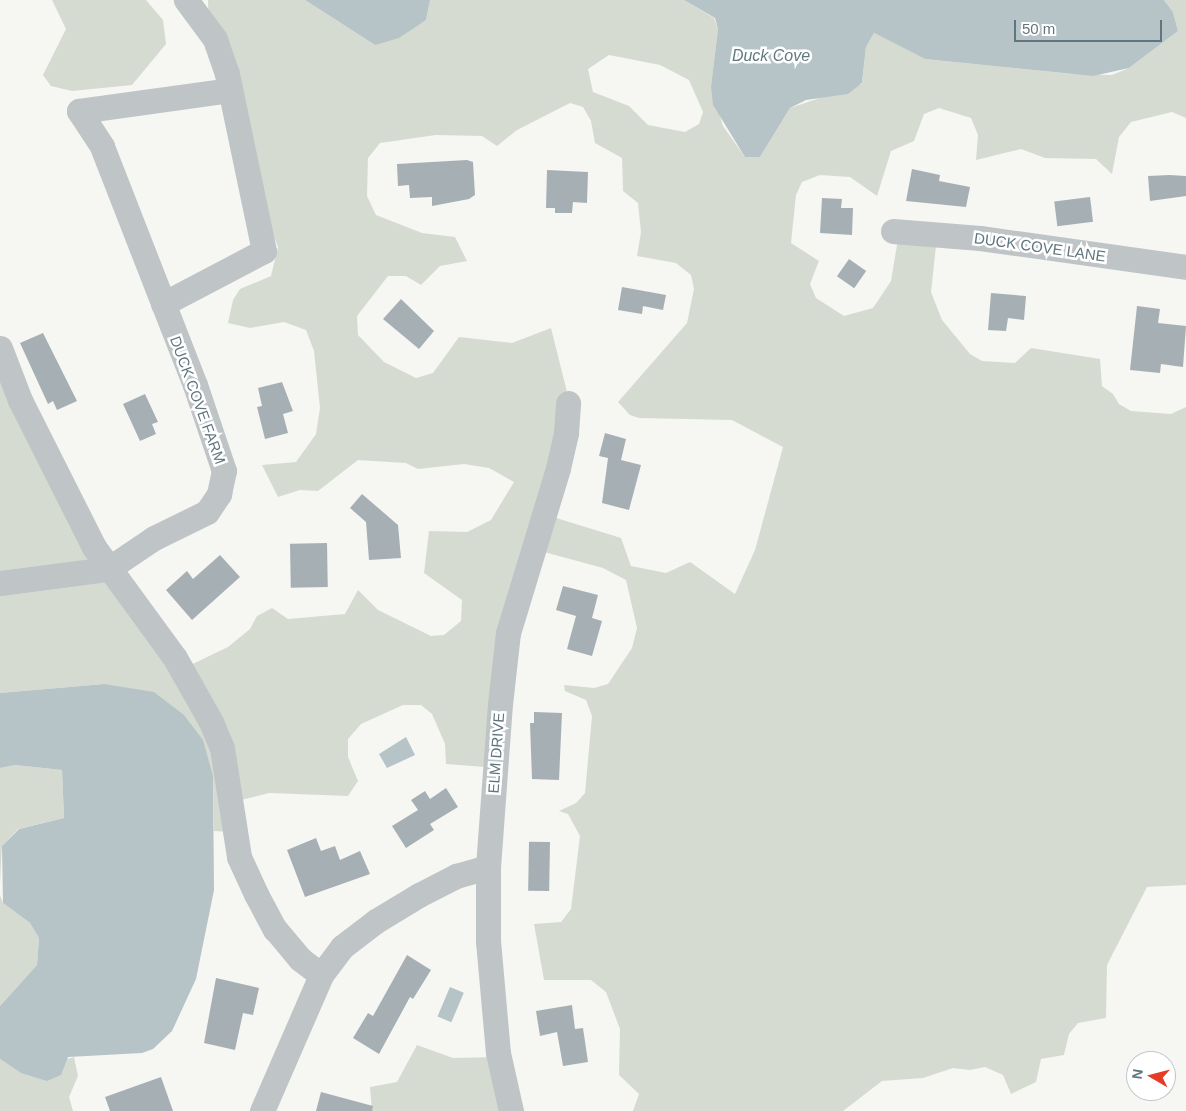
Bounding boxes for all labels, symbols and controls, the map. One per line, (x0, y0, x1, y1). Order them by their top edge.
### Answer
scale bar (1016, 10, 1164, 42)
text: 50 m (1022, 20, 1055, 37)
water label: Duck Cove (732, 46, 810, 66)
street label: DUCK COVE LANE (973, 229, 1107, 265)
street label: DUCK COVE FARM (166, 333, 230, 467)
street label: ELM DRIVE (484, 712, 508, 794)
north arrow (1126, 1051, 1176, 1101)
text: N (1129, 1068, 1146, 1080)

